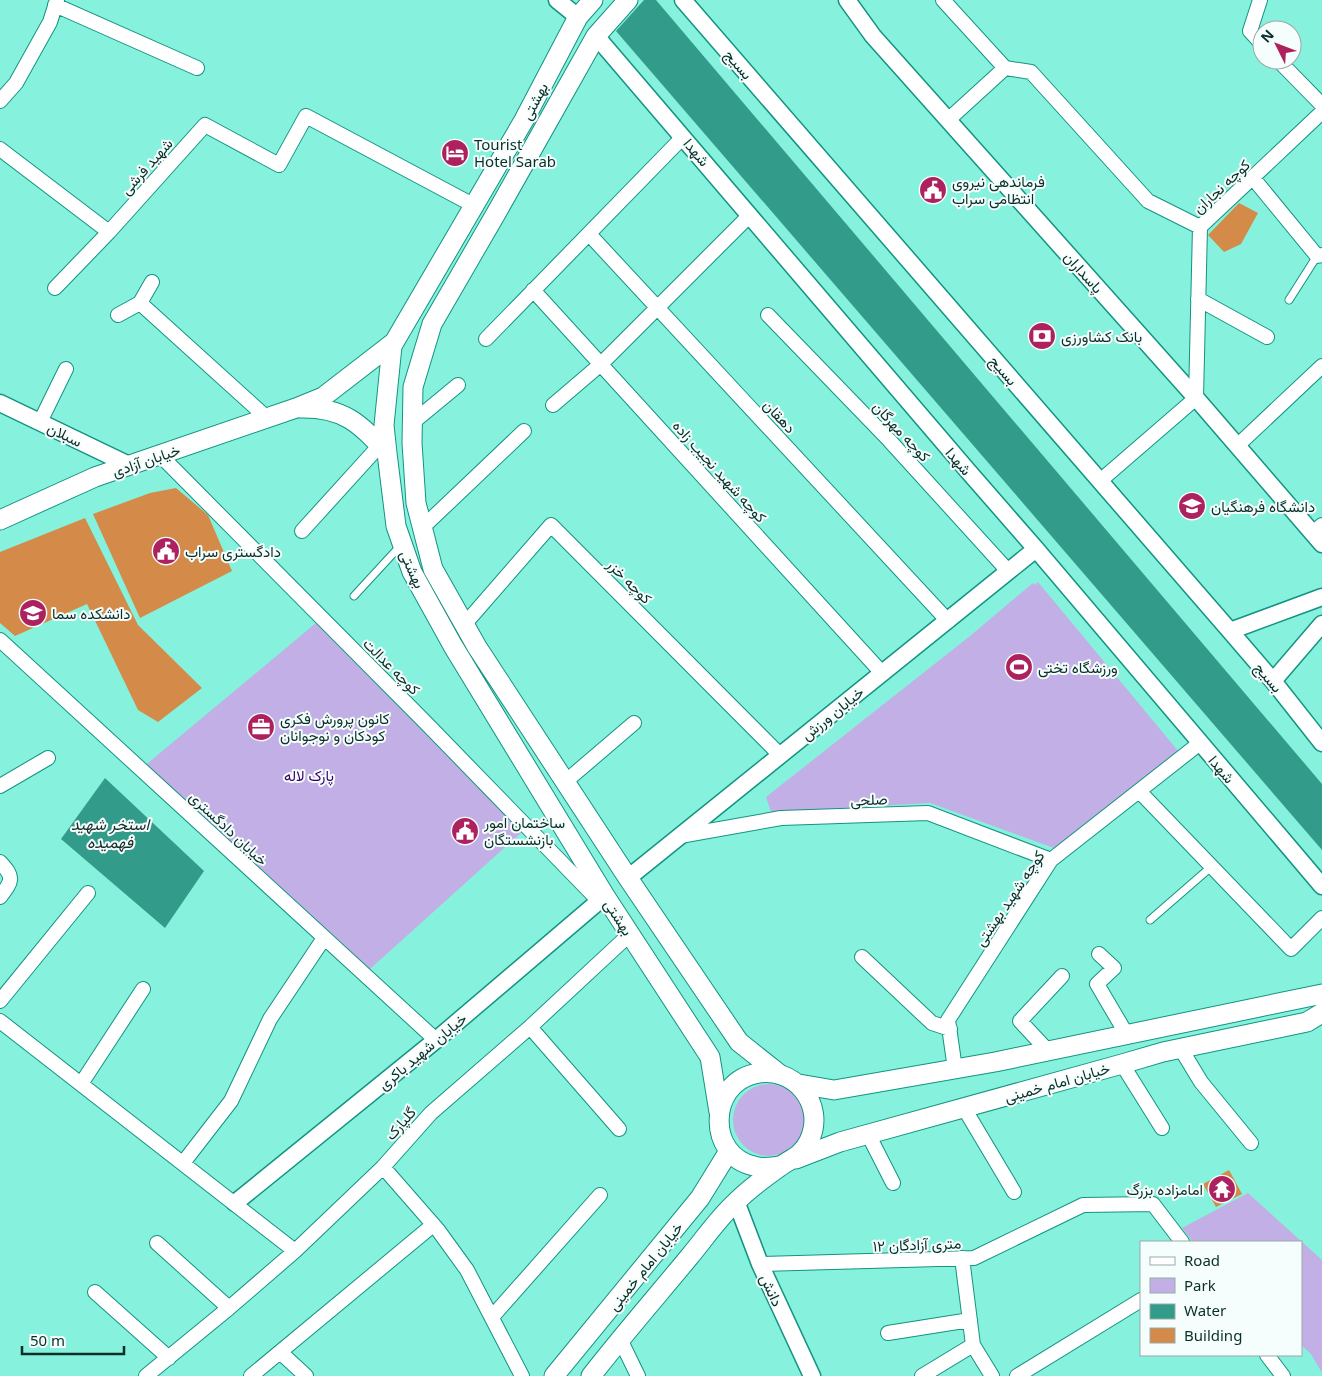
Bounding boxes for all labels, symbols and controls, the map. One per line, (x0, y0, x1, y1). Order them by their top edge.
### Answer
north arrow (1252, 20, 1302, 70)
text: N (1256, 25, 1278, 47)
street label: بسیج (719, 45, 758, 85)
street label: بهشتی (516, 79, 553, 124)
street label: شهید فرشی (115, 133, 178, 199)
place label: Tourist Hotel Sarab (474, 134, 556, 171)
street label: شهدا (679, 134, 715, 170)
hotel icon: Tourist Hotel Sarab (440, 138, 470, 168)
street label: کوچه نجاران (1188, 154, 1255, 218)
place label: فرماندهی نیروی انتظامی سراب (952, 171, 1045, 209)
public building icon: فرماندهی نیروی انتظامی سراب (918, 175, 948, 205)
street label: پاسداران (1059, 247, 1108, 298)
bank icon: بانک کشاورزی (1027, 321, 1057, 351)
place label: بانک کشاورزی (1061, 326, 1142, 347)
street label: بسیج (984, 351, 1023, 391)
street label: دهقان (759, 395, 801, 437)
street label: کوچه مهرگان (868, 397, 935, 466)
street label: کوچه شهید نجیب زاده (668, 416, 772, 527)
street label: سبلان (44, 417, 86, 451)
street label: خیابان آزادی (109, 439, 183, 482)
street label: شهدا (941, 443, 977, 479)
school or university icon: دانشگاه فرهنگیان (1177, 491, 1207, 521)
place label: دانشگاه فرهنگیان (1211, 496, 1315, 516)
public building icon: دادگستری سراب (151, 536, 181, 566)
place label: دادگستری سراب (185, 541, 281, 562)
street label: بهشتی (395, 547, 430, 592)
street label: کوچه خزر (602, 553, 657, 609)
school or university icon: دانشکده سما (18, 598, 48, 628)
place label: دانشکده سما (52, 603, 130, 623)
street label: کوچه عدالت (359, 633, 425, 700)
sports icon: ورزشگاه تختی (1004, 652, 1034, 682)
place label: ورزشگاه تختی (1038, 657, 1118, 678)
street label: بسیج (1249, 658, 1287, 698)
street label: خیابان ورزش (797, 682, 868, 745)
place label: کانون پرورش فکری کودکان و نوجوانان (280, 708, 390, 745)
office icon: کانون پرورش فکری کودکان و نوجوانان (246, 712, 276, 742)
street label: شهدا (1204, 751, 1240, 787)
park label: پارک لاله (284, 765, 334, 786)
street label: خیابان دادگستری (185, 786, 273, 870)
street label: صلحی (850, 788, 888, 811)
place label: ساختمان امور بازنشستگان (483, 812, 565, 849)
water label: استخر شهید فهمیده (71, 813, 151, 853)
public building icon: ساختمان امور بازنشستگان (450, 816, 480, 846)
street label: کوچه شهید بهشتی (970, 846, 1049, 950)
street label: بهشتی (599, 895, 638, 940)
street label: خیابان شهید باکری (374, 1008, 471, 1095)
street label: خیابان امام خمینی (1002, 1057, 1112, 1108)
street label: گلپارک (380, 1102, 421, 1144)
temple icon: امامزاده بزرگ (1207, 1174, 1237, 1204)
place label: امامزاده بزرگ (1126, 1179, 1203, 1199)
street label: خیابان امام خمینی (603, 1217, 688, 1315)
street label: ۱۲ متری آزادگان (872, 1232, 962, 1257)
legend (1140, 1241, 1302, 1356)
text: Road (1184, 1250, 1220, 1270)
street label: دانش (755, 1271, 788, 1310)
text: Park (1184, 1275, 1216, 1295)
text: Water (1184, 1300, 1226, 1320)
scale bar (22, 1324, 125, 1356)
text: Building (1184, 1325, 1242, 1345)
text: 50 m (30, 1330, 65, 1350)

